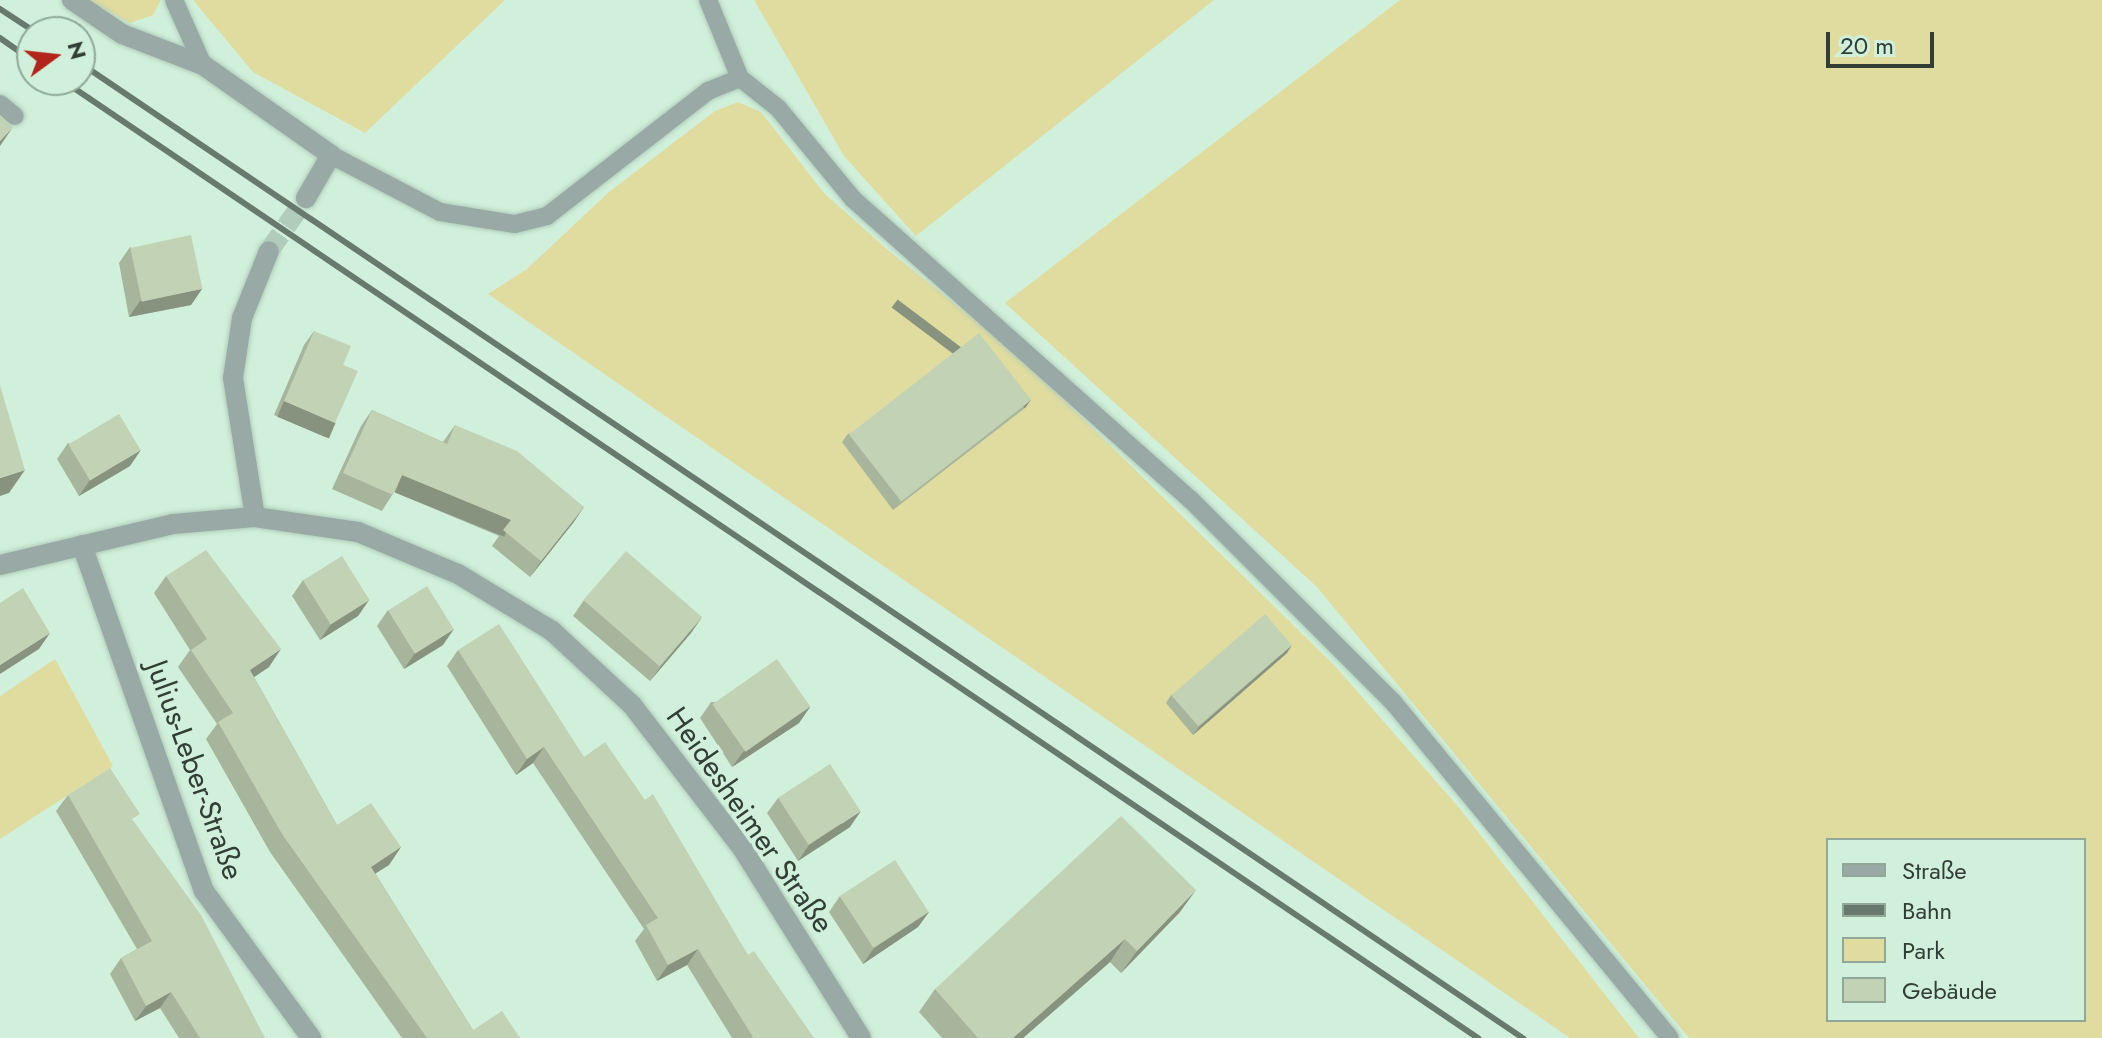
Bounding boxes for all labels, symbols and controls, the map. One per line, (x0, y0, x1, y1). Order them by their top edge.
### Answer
north arrow (16, 16, 96, 96)
scale bar (1830, 16, 1938, 66)
text: 20 m (1840, 28, 1894, 63)
text: N (60, 38, 95, 63)
street label: Julius-Leber-Straße (139, 655, 251, 885)
street label: Heidesheimer Straße (659, 700, 841, 940)
legend (1826, 838, 2086, 1022)
text: Straße (1902, 853, 1967, 888)
text: Bahn (1902, 893, 1952, 928)
text: Park (1902, 933, 1945, 968)
text: Gebäude (1902, 973, 1997, 1008)

